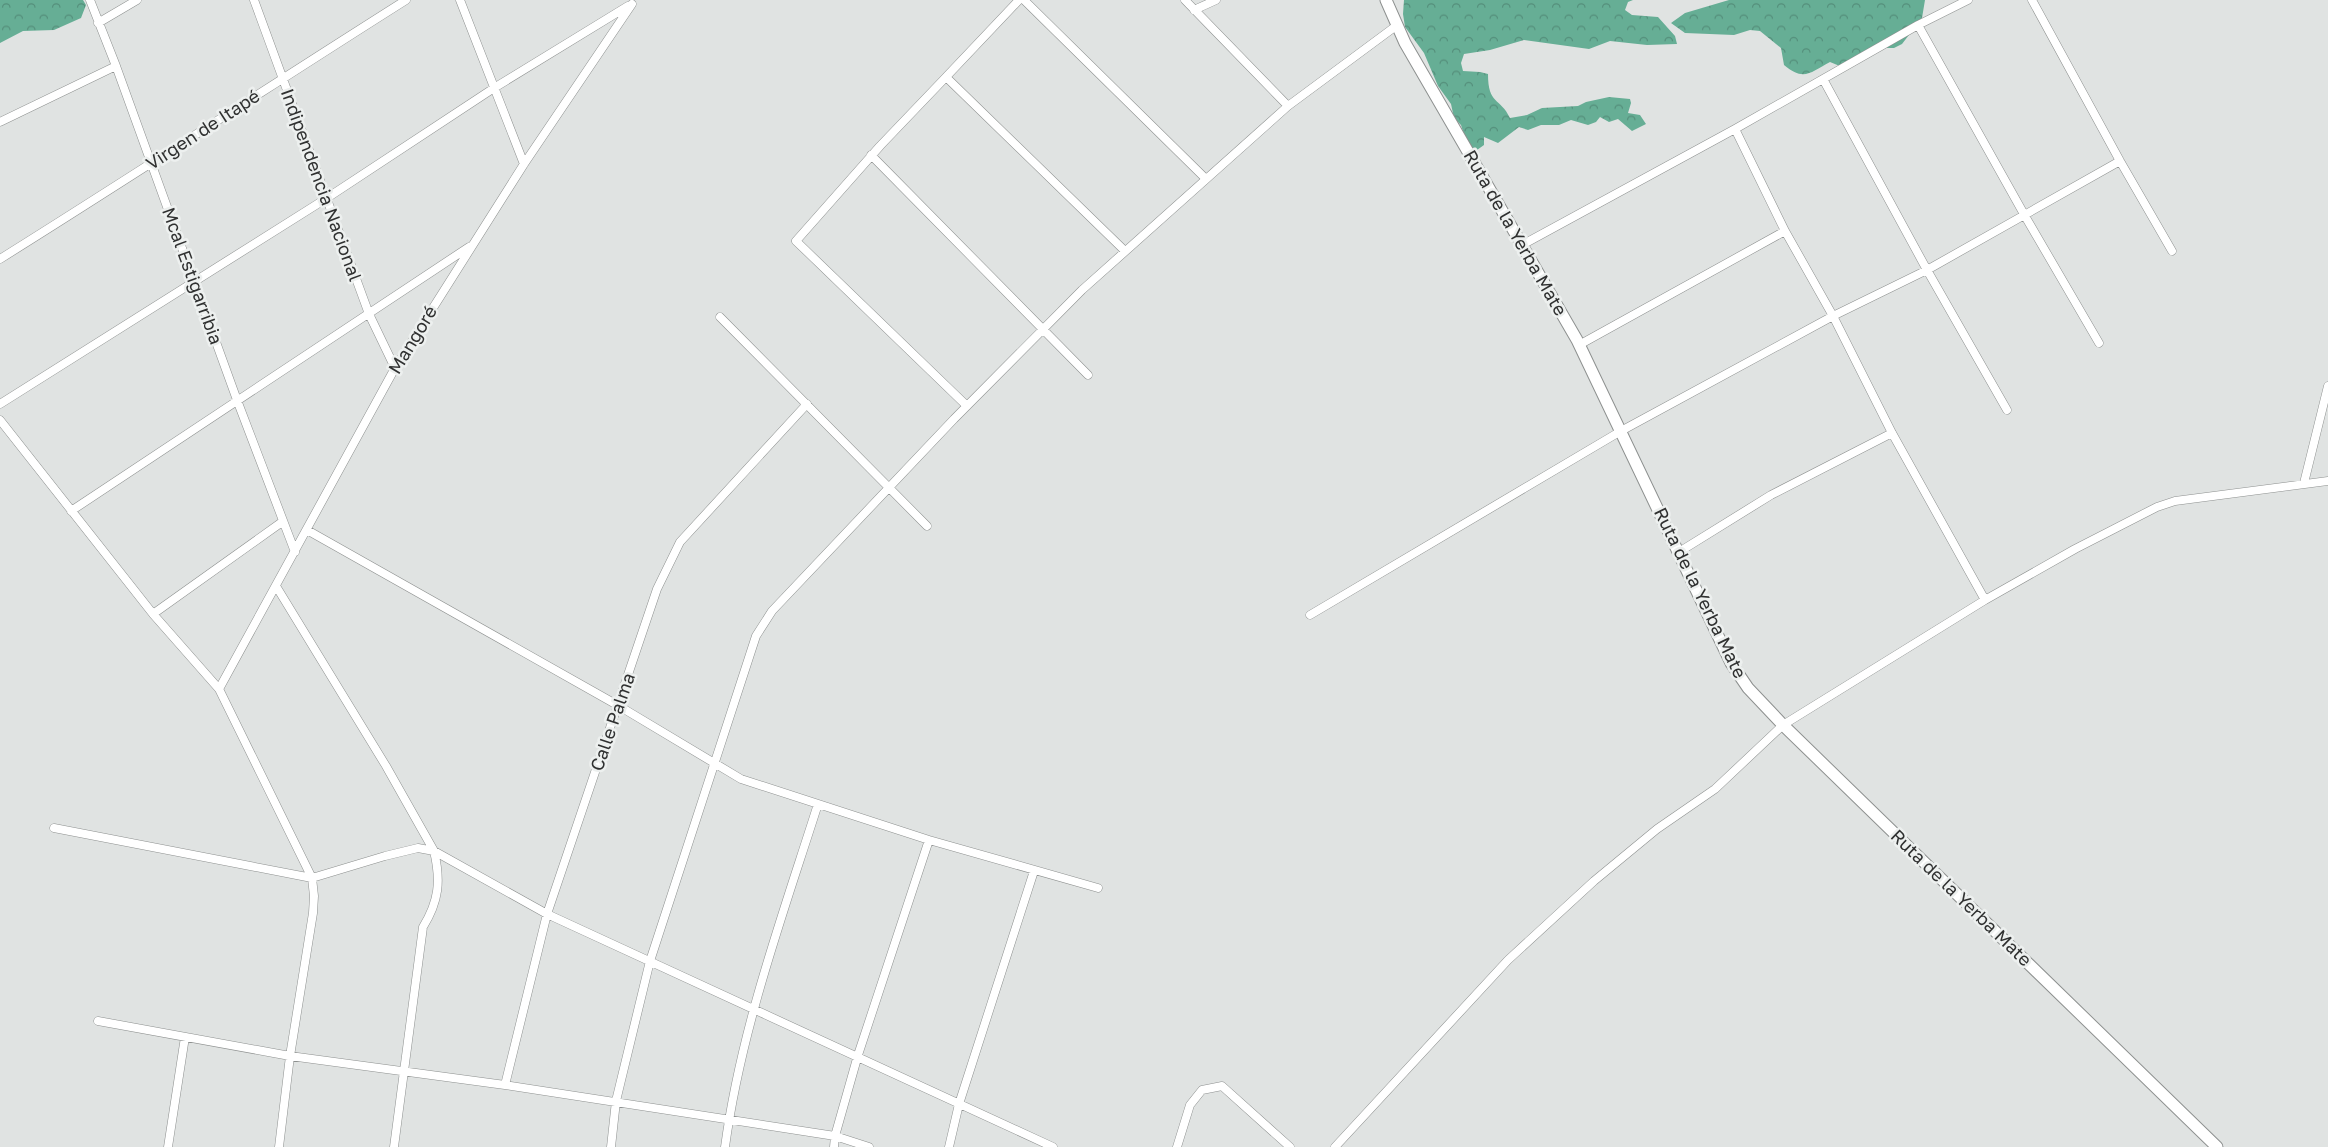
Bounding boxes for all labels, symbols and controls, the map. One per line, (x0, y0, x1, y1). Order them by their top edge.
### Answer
street label: Virgen de Itapé (141, 84, 264, 174)
street label: Indipendencia Nacional (277, 85, 367, 284)
street label: Ruta de la Yerba Mate (1459, 146, 1572, 319)
street label: Mcal Estigarribia (158, 204, 228, 347)
street label: Mangoré (383, 301, 441, 378)
street label: Ruta de la Yerba Mate (1650, 503, 1752, 682)
street label: Calle Palma (585, 670, 639, 774)
street label: Ruta de la Yerba Mate (1887, 824, 2037, 970)

